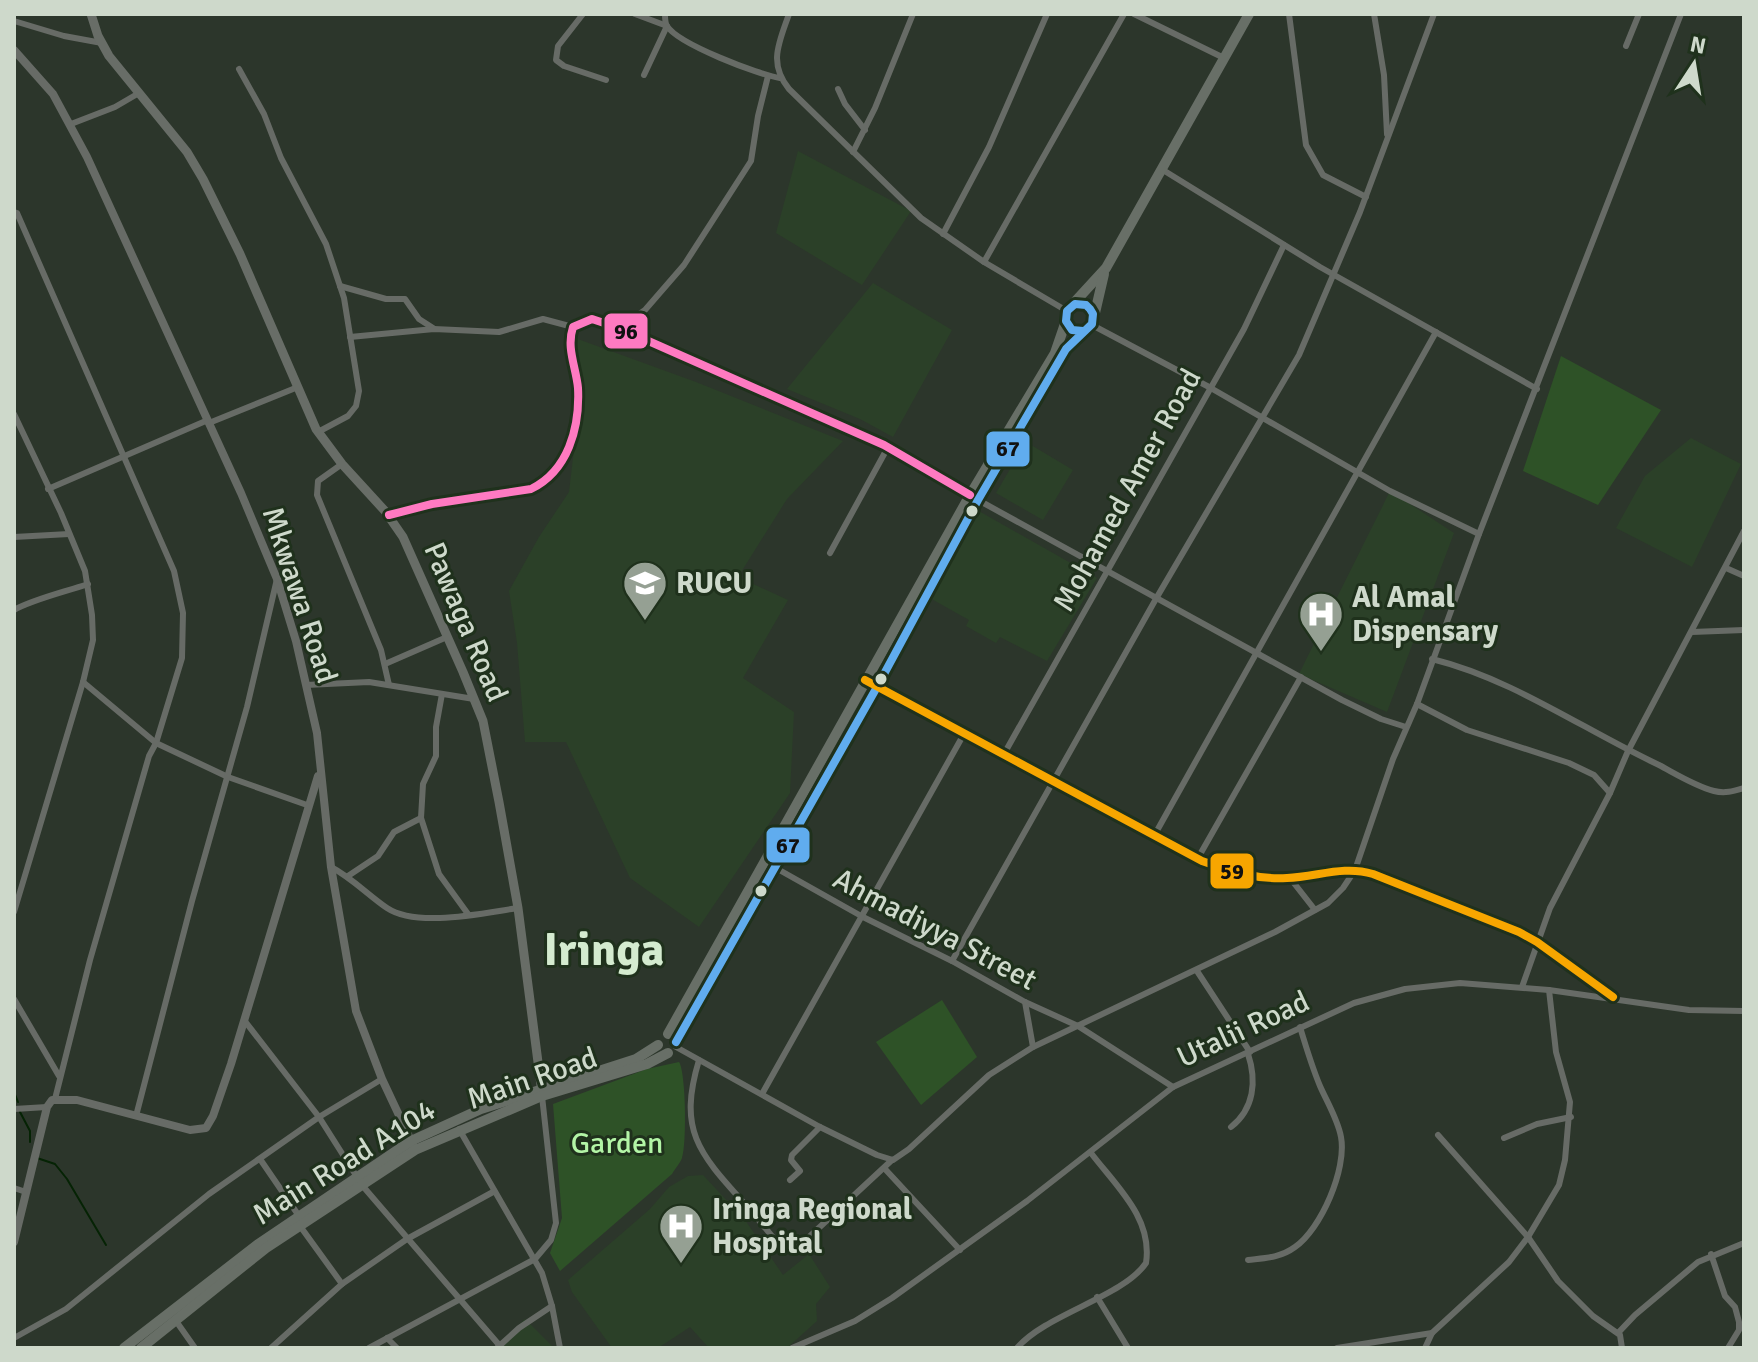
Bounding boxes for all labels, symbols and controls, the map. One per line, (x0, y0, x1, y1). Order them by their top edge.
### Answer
north arrow (1654, 24, 1734, 104)
text: N (1688, 30, 1708, 60)
line badge: 96 (603, 312, 649, 350)
text: 96 (614, 318, 638, 345)
street label: Mohamed Amer Road (1045, 362, 1210, 618)
line badge: 67 (985, 430, 1031, 468)
text: 67 (996, 435, 1020, 462)
street label: Mkwawa Road (254, 502, 345, 688)
unlabelled marker (964, 503, 980, 519)
street label: Pawaga Road (415, 537, 516, 707)
school or university icon: RUCU (621, 559, 669, 622)
place label: RUCU (676, 565, 753, 602)
place label: Al Amal Dispensary (1352, 579, 1498, 650)
hospital icon: Al Amal Dispensary (1297, 590, 1345, 653)
unlabelled marker (873, 671, 889, 687)
line badge: 67 (765, 826, 811, 864)
text: 67 (776, 832, 800, 859)
line badge: 59 (1209, 852, 1255, 890)
text: 59 (1220, 858, 1244, 885)
street label: Ahmadiyya Street (827, 860, 1043, 999)
unlabelled marker (753, 883, 769, 899)
district label: Iringa (544, 922, 664, 978)
street label: Utalii Road (1171, 983, 1315, 1076)
street label: Main Road (462, 1039, 602, 1118)
street label: Main Road A104 (246, 1092, 442, 1233)
park label: Garden (571, 1125, 663, 1162)
place label: Iringa Regional Hospital (712, 1191, 912, 1262)
hospital icon: Iringa Regional Hospital (657, 1202, 705, 1265)

